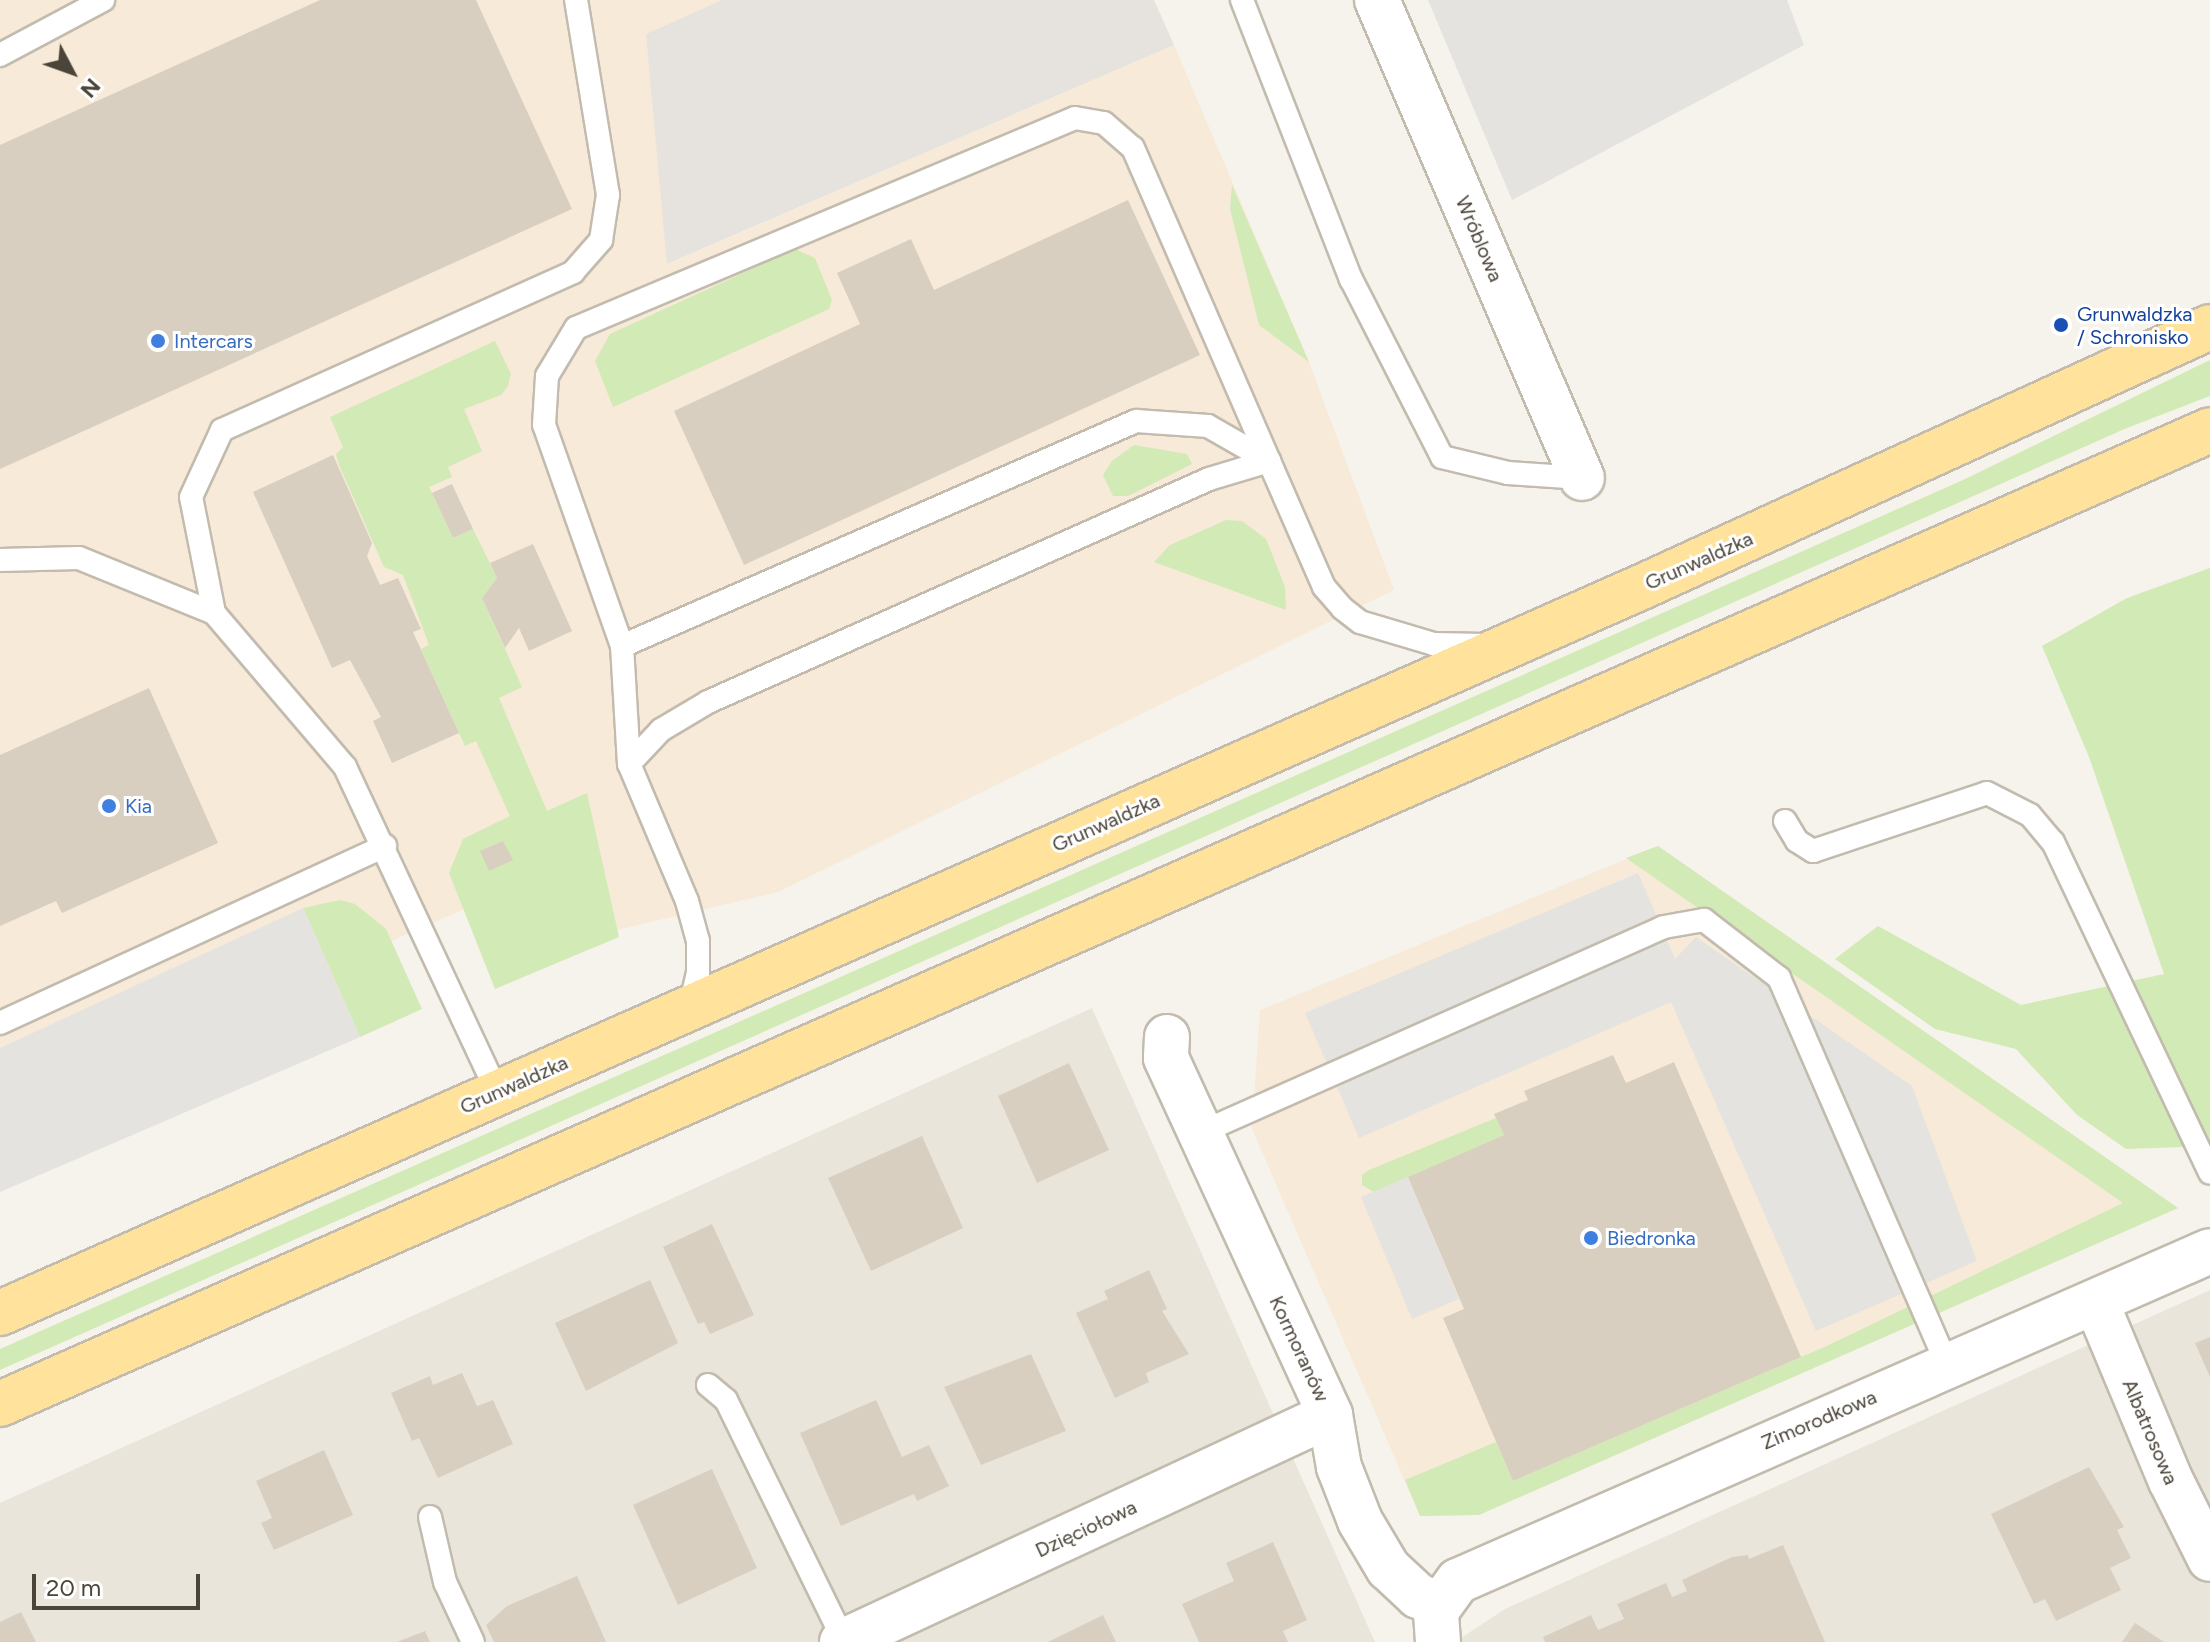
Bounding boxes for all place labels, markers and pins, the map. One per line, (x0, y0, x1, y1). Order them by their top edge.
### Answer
place label: Grunwaldzka / Schronisko (2077, 302, 2192, 349)
marker: Grunwaldzka / Schronisko (2052, 316, 2070, 334)
place label: Intercars (174, 329, 253, 353)
marker: Intercars (149, 332, 167, 350)
place label: Kia (125, 794, 152, 818)
marker: Kia (100, 797, 118, 815)
place label: Biedronka (1607, 1226, 1696, 1250)
marker: Biedronka (1582, 1229, 1600, 1247)

